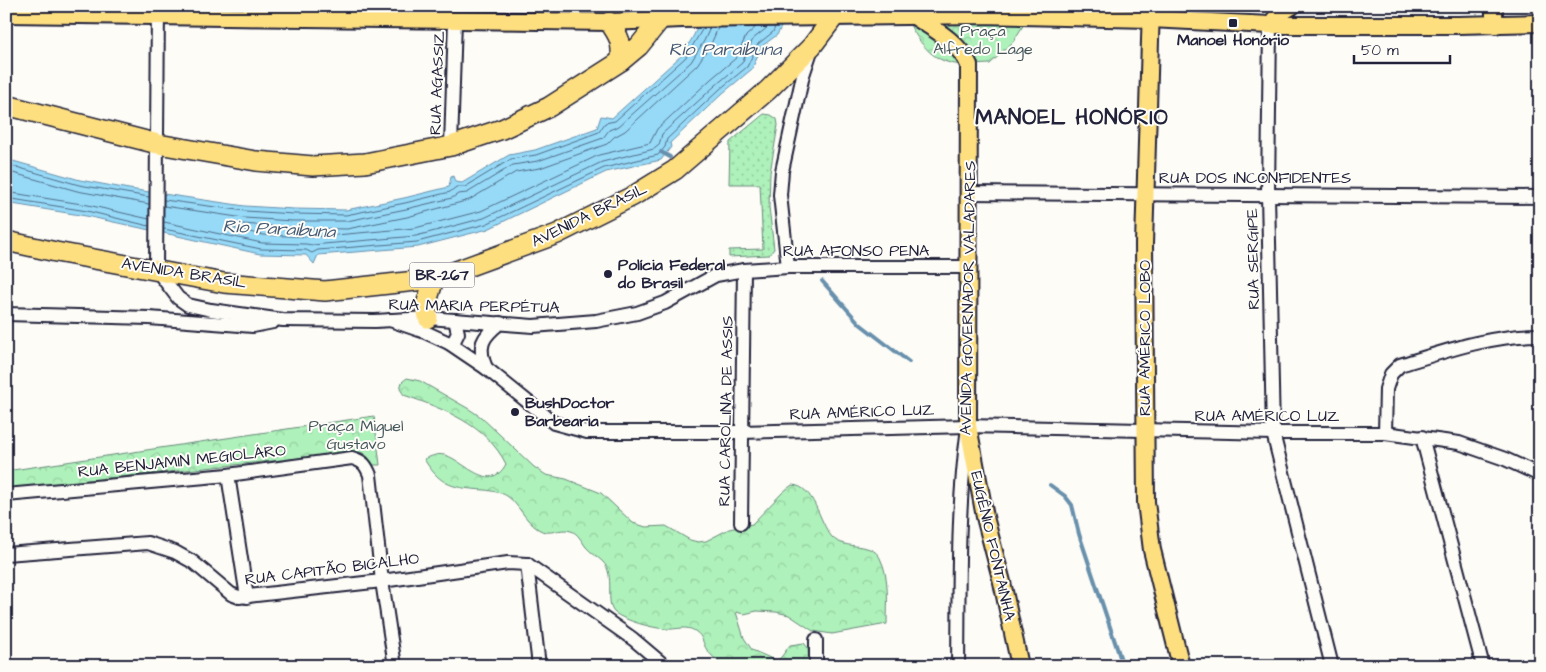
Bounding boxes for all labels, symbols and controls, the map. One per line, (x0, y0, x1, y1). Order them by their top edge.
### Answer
marker: Manoel Honório (1227, 17, 1239, 29)
park label: Praça Alfredo Lage (933, 20, 1033, 61)
place label: Manoel Honório (1177, 29, 1290, 51)
street label: RUA AGASSIZ (424, 30, 450, 135)
scale bar (1354, 32, 1450, 64)
water label: Rio Paraibuna (669, 37, 782, 62)
text: 50 m (1361, 40, 1399, 61)
district label: MANOEL HONÓRIO (975, 103, 1169, 132)
street label: AVENIDA GOVERNADOR VALADARES (955, 161, 981, 435)
street label: RUA DOS INCONFIDENTES (1159, 167, 1351, 189)
street label: AVENIDA BRASIL (528, 177, 650, 253)
street label: RUA SERGIPE (1241, 208, 1265, 310)
water label: Rio Paraibuna (222, 214, 337, 244)
street label: RUA AFONSO PENA (783, 240, 929, 262)
street label: AVENIDA BRASIL (120, 252, 248, 294)
place label: Polícia Federal do Brasil (617, 254, 726, 294)
street label: RUA AMÉRICO LOBO (1134, 260, 1156, 416)
road number: BR-267 (410, 262, 474, 288)
marker: Polícia Federal do Brasil (602, 268, 614, 280)
street label: RUA MARIA PERPÉTUA (388, 294, 560, 318)
street label: RUA CAROLINA DE ASSIS (713, 315, 739, 507)
place label: BushDoctor Barbearia (525, 392, 614, 432)
street label: RUA AMÉRICO LUZ (789, 398, 935, 426)
street label: RUA AMÉRICO LUZ (1195, 405, 1340, 427)
marker: BushDoctor Barbearia (509, 406, 521, 418)
park label: Praça Miguel Gustavo (308, 415, 404, 455)
street label: RUA BENJAMIN MEGIOLÁRO (77, 439, 287, 483)
street label: EUGÊNIO FONTAINHA (965, 469, 1021, 623)
street label: RUA CAPITÃO BICALHO (244, 547, 421, 591)

